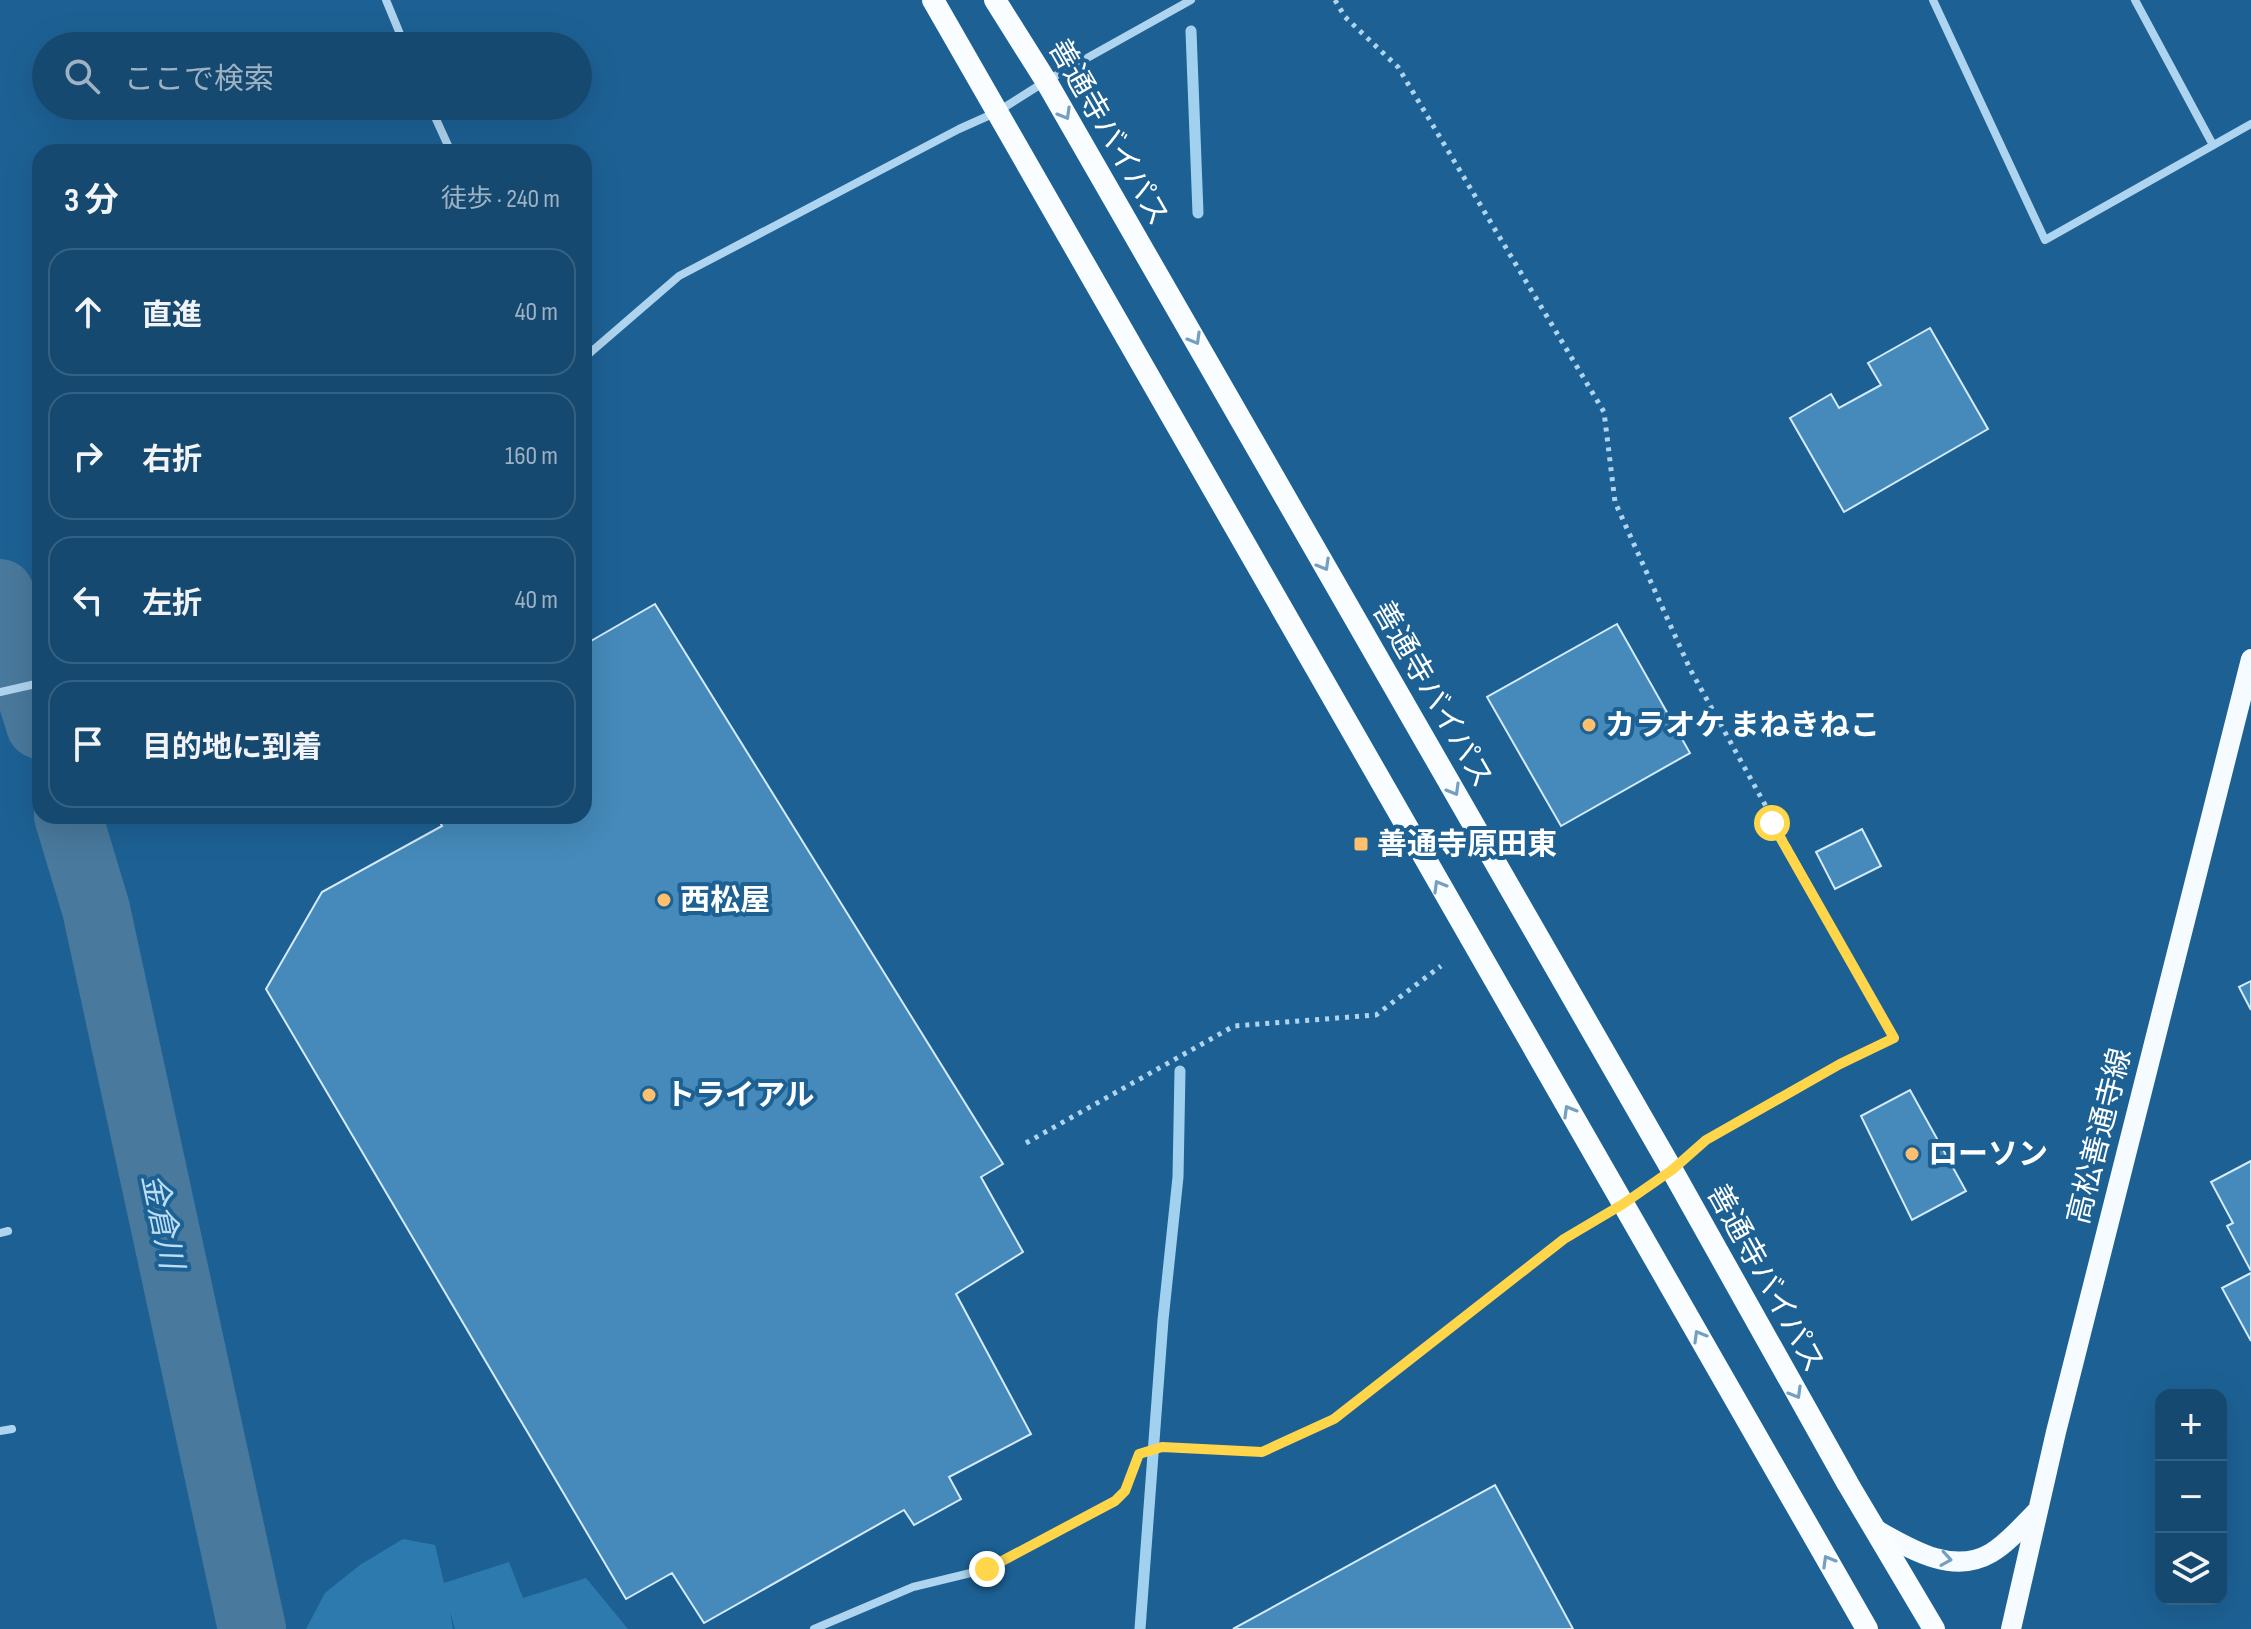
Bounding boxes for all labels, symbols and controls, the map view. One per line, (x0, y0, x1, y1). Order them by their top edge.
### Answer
search box (32, 32, 592, 120)
street label: 善通寺バイパス (1040, 33, 1176, 232)
icon: search (60, 54, 104, 98)
text: ここで検索 (124, 62, 274, 98)
one-way arrow (1055, 105, 1071, 120)
text: 3 分 (64, 180, 119, 221)
text: 徒歩 · 240 m (441, 184, 560, 215)
icon: ahead (66, 290, 110, 334)
text: 40 m (515, 297, 558, 328)
text: 直進 (142, 298, 202, 334)
one-way arrow (1185, 330, 1201, 345)
icon: right (66, 434, 110, 478)
text: 160 m (505, 441, 558, 472)
text: 右折 (142, 442, 202, 478)
one-way arrow (1314, 556, 1330, 571)
icon: left (66, 578, 110, 622)
text: 40 m (515, 585, 558, 616)
text: 左折 (142, 586, 202, 622)
street label: 善通寺バイパス (1364, 595, 1500, 794)
place label: カラオケ まねきねこ (1605, 708, 1880, 744)
marker: カラオケ まねきねこ (1580, 716, 1598, 734)
icon: arrive (66, 722, 110, 766)
text: 目的地に到着 (142, 730, 322, 766)
one-way arrow (1444, 781, 1460, 796)
route start (1754, 805, 1790, 841)
place label: 善通寺原田東 (1377, 827, 1557, 863)
marker: 善通寺原田東 (1352, 835, 1370, 853)
one-way arrow (1433, 880, 1449, 895)
place label: 西松屋 (680, 883, 770, 919)
marker: 西松屋 (655, 891, 673, 909)
street label: 高松善通寺線 (2061, 1045, 2139, 1228)
place label: トライアル (665, 1078, 815, 1114)
marker: トライアル (640, 1086, 658, 1104)
one-way arrow (1563, 1105, 1579, 1120)
place label: ローソン (1928, 1137, 2048, 1173)
marker: ローソン (1903, 1145, 1921, 1163)
water label: 金倉川 (132, 1170, 191, 1275)
street label: 善通寺バイパス (1699, 1178, 1832, 1379)
one-way arrow (1693, 1330, 1709, 1345)
one-way arrow (1787, 1385, 1802, 1399)
map controls (2155, 1389, 2227, 1605)
button: + (2155, 1389, 2227, 1461)
button: − (2155, 1461, 2227, 1533)
button: layers (2155, 1533, 2227, 1605)
one-way arrow (1939, 1550, 1953, 1567)
route end (969, 1551, 1005, 1587)
one-way arrow (1822, 1556, 1838, 1570)

